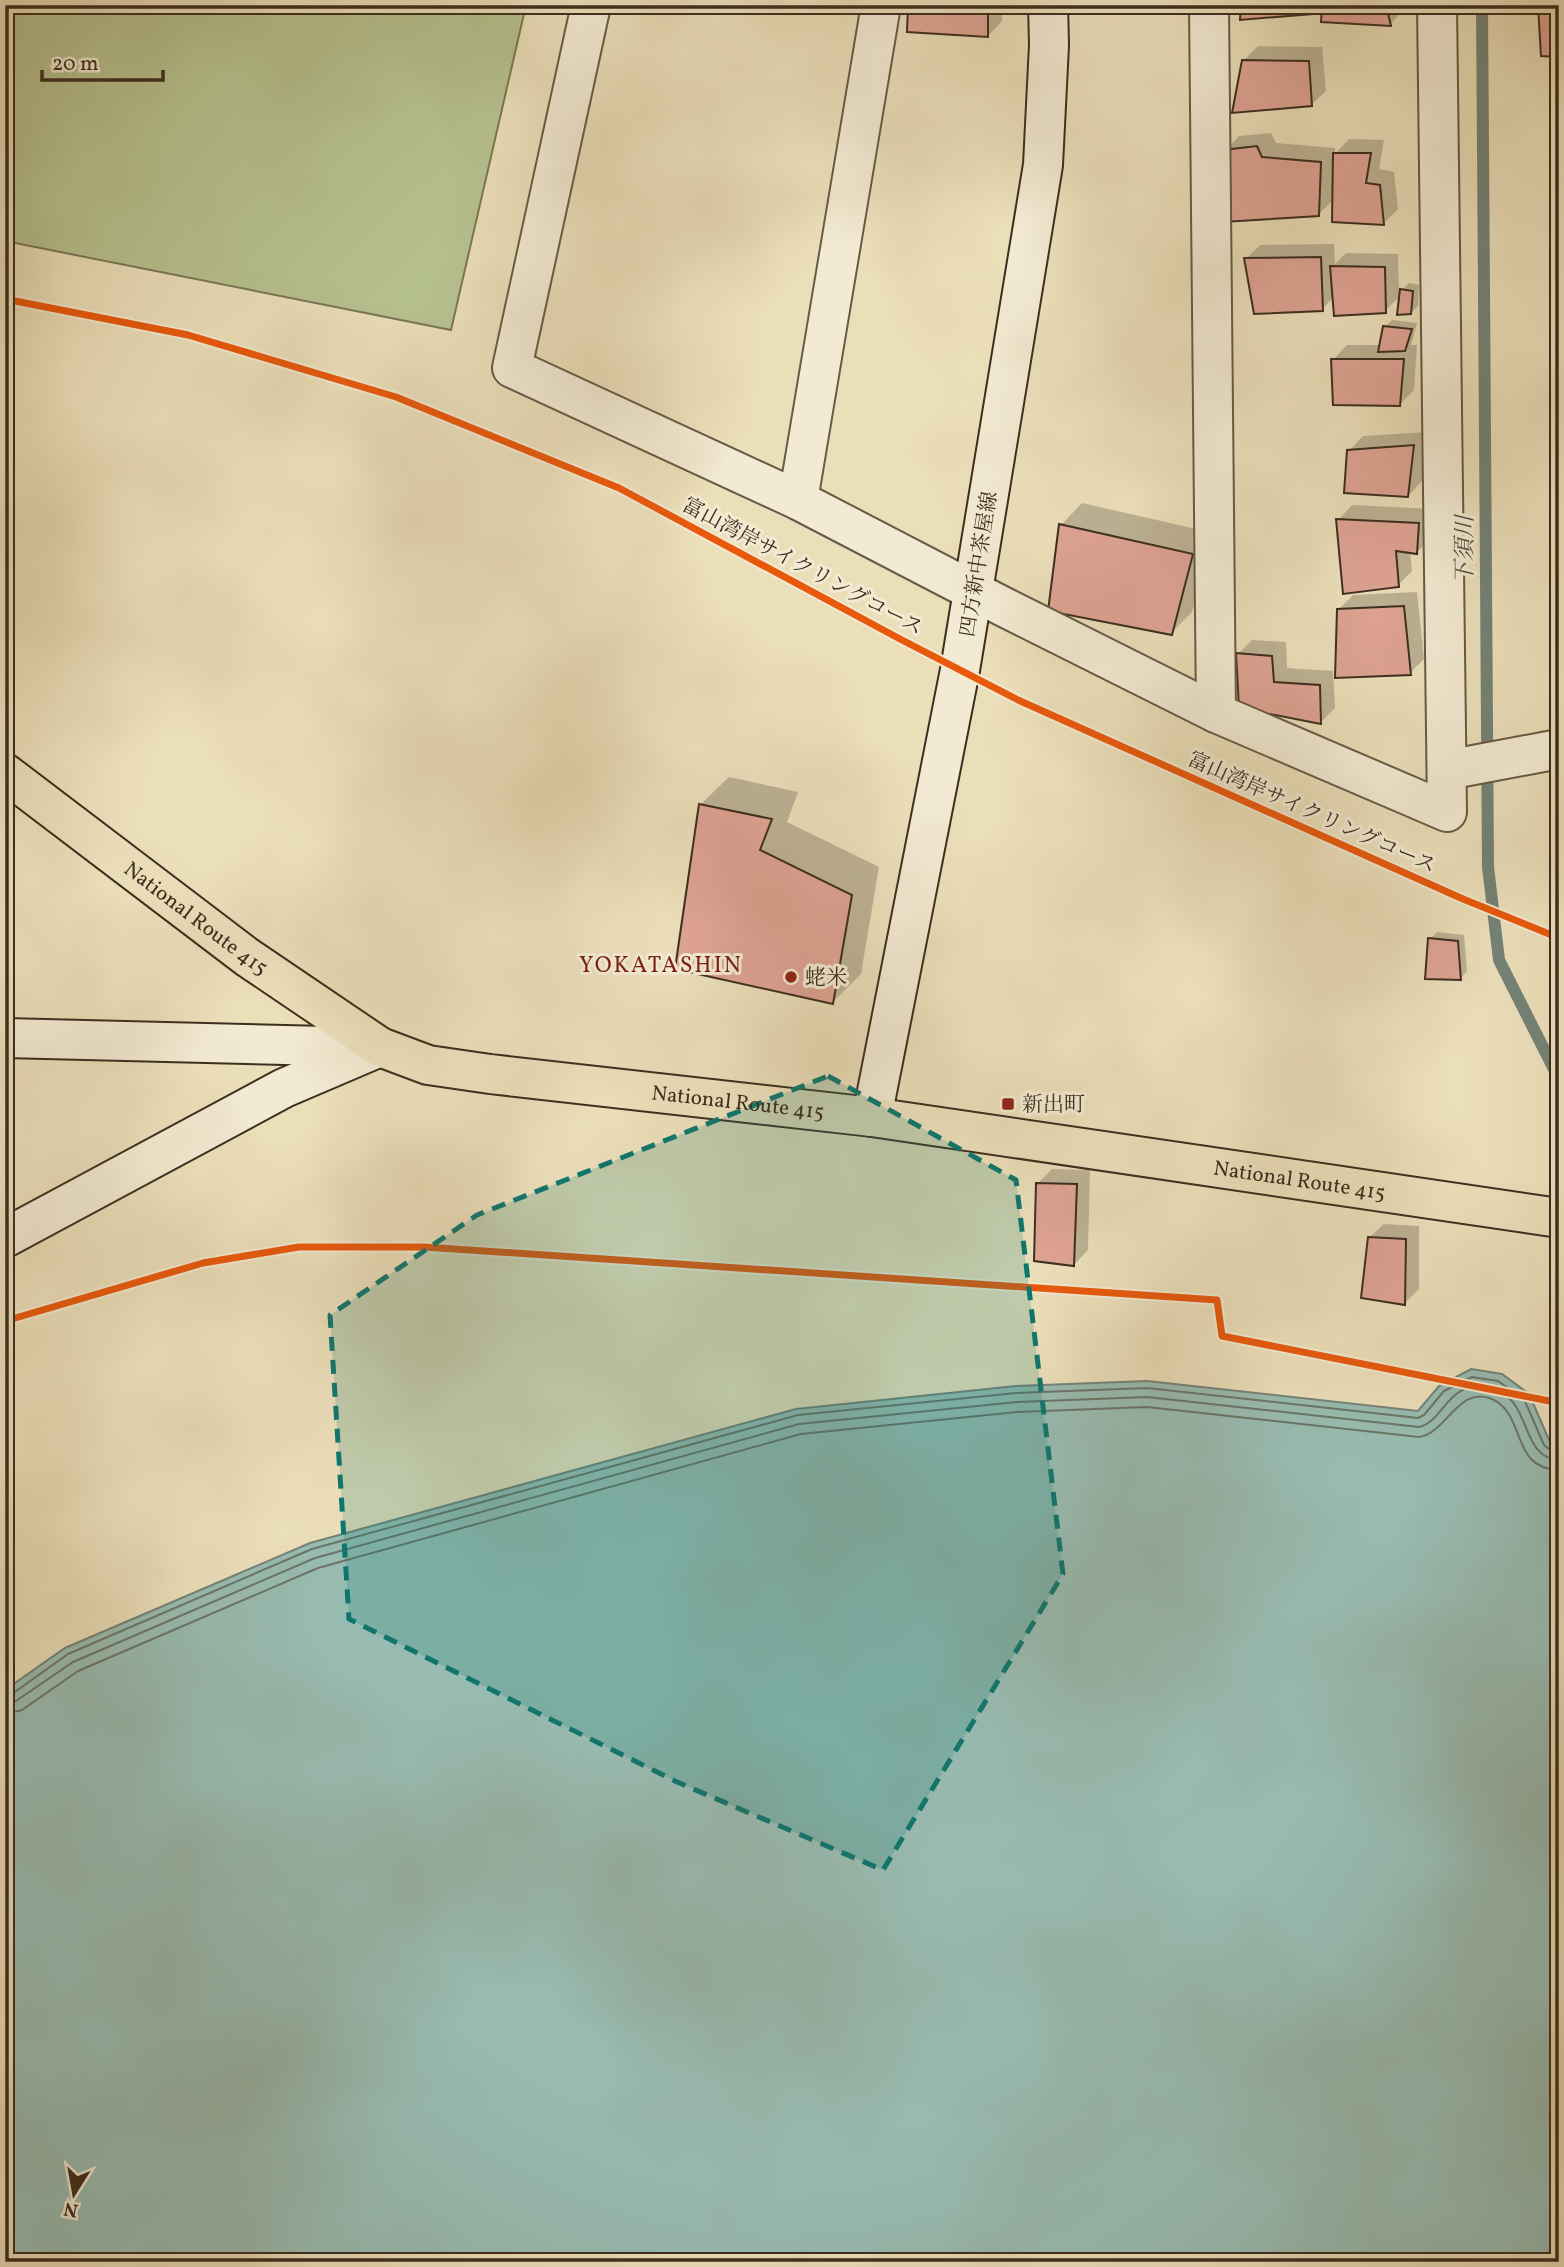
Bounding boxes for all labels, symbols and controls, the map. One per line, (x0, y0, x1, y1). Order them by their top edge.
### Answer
scale bar (42, 38, 163, 82)
text: 20 m (52, 50, 98, 79)
street label: 四方新中茶屋線 (954, 489, 1005, 639)
street label: 富山湾岸サイクリングコース (677, 491, 928, 643)
water label: 下須川 (1450, 513, 1482, 585)
street label: 富山湾岸サイクリングコース (1183, 745, 1440, 881)
street label: National Route 415 (117, 855, 273, 983)
district label: YOKATASHIN (579, 950, 743, 982)
place label: 蛯米 (805, 964, 847, 993)
marker: 蛯米 (783, 969, 799, 985)
street label: National Route 415 (650, 1079, 825, 1127)
place label: 新出町 (1022, 1091, 1085, 1120)
marker: 新出町 (1000, 1096, 1016, 1112)
street label: National Route 415 (1211, 1154, 1387, 1208)
north arrow (38, 2158, 108, 2228)
text: N (62, 2195, 80, 2223)

